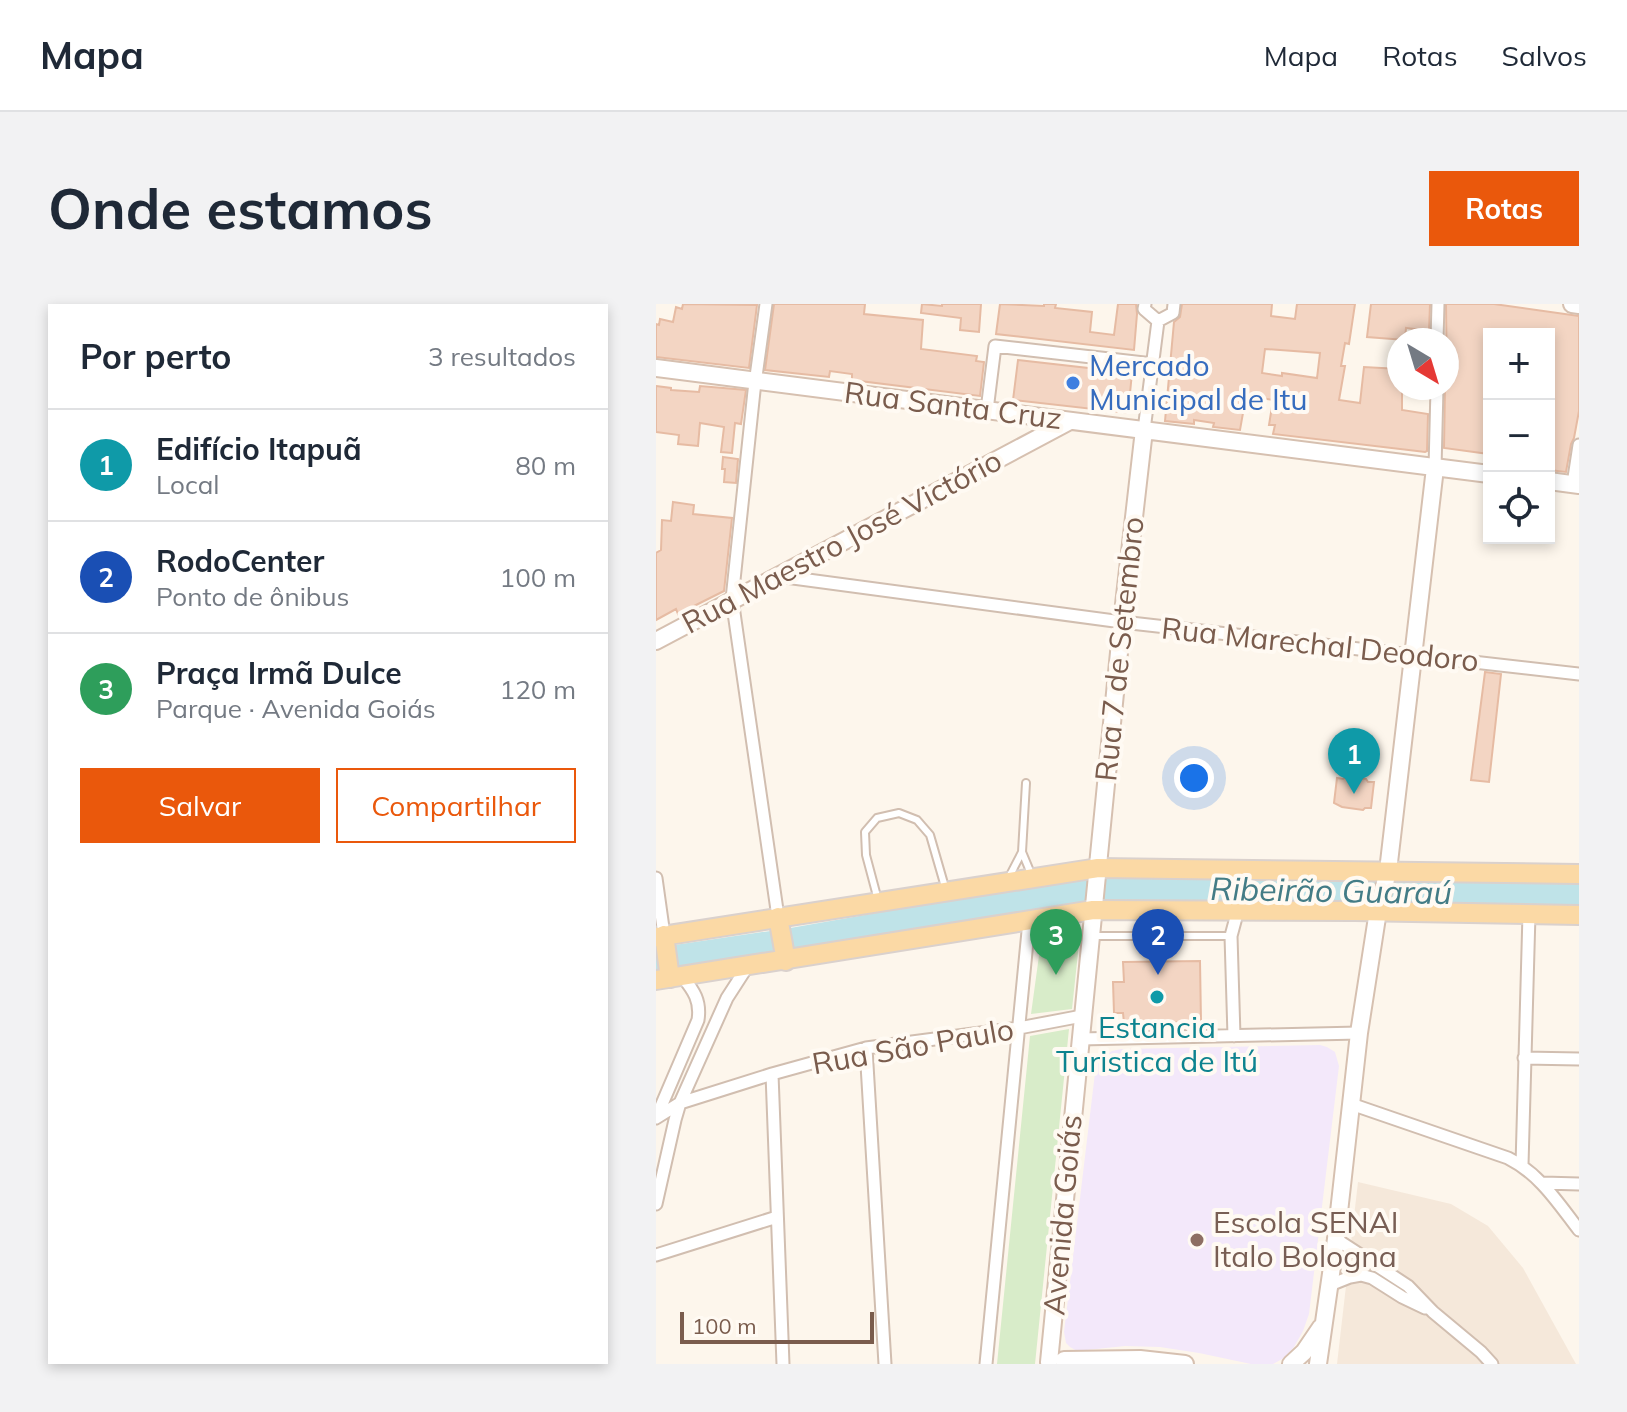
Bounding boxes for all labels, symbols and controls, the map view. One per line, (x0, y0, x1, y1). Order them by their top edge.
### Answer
text: Mapa (40, 31, 144, 79)
text: Mapa (1264, 38, 1338, 73)
text: Rotas (1382, 38, 1458, 73)
text: Salvos (1502, 38, 1587, 73)
button: Rotas (1429, 171, 1579, 246)
text: Onde estamos (48, 173, 433, 243)
north arrow (1387, 328, 1459, 400)
map controls (1483, 328, 1555, 544)
button: + (1483, 328, 1555, 400)
text: Por perto (80, 335, 231, 378)
text: 3 resultados (428, 340, 576, 373)
place label: Mercado Municipal de Itu (1089, 346, 1307, 418)
street label: Rua Santa Cruz (842, 373, 1064, 437)
marker: Mercado Municipal de Itu (1064, 374, 1082, 392)
button: − (1483, 400, 1555, 472)
text: Edifício Itapuã (156, 430, 362, 468)
street label: Rua Maestro José Victório (675, 441, 1008, 642)
text: 1 (98, 449, 114, 482)
text: 80 m (515, 449, 576, 482)
text: Local (156, 468, 219, 501)
button: locate (1483, 472, 1555, 544)
street label: Rua 7 de Setembro (1086, 515, 1152, 783)
text: RodoCenter (156, 542, 324, 580)
text: 2 (98, 561, 114, 594)
text: 100 m (500, 561, 576, 594)
text: Ponto de ônibus (156, 580, 349, 613)
street label: Rua Marechal Deodoro (1160, 608, 1481, 680)
text: Praça Irmã Dulce (156, 654, 402, 692)
text: 3 (98, 673, 114, 706)
text: 120 m (500, 673, 576, 706)
text: Parque · Avenida Goiás (156, 692, 436, 725)
pin: 1 (1328, 728, 1380, 794)
your location (1174, 758, 1214, 798)
button: Salvar (80, 768, 320, 843)
button: Compartilhar (336, 768, 576, 843)
water label: Ribeirão Guaraú (1210, 868, 1452, 912)
pin: 3 (1030, 909, 1082, 975)
pin: 2 (1132, 909, 1184, 975)
marker: Estancia Turistica de Itú (1148, 988, 1166, 1006)
place label: Estancia Turistica de Itú (1056, 1008, 1258, 1080)
street label: Rua São Paulo (809, 1010, 1017, 1082)
street label: Avenida Goiás (1034, 1113, 1090, 1317)
place label: Escola SENAI Italo Bologna (1213, 1203, 1399, 1275)
marker: Escola SENAI Italo Bologna (1188, 1231, 1206, 1249)
scale bar (680, 1308, 874, 1344)
text: 100 m (692, 1312, 757, 1340)

